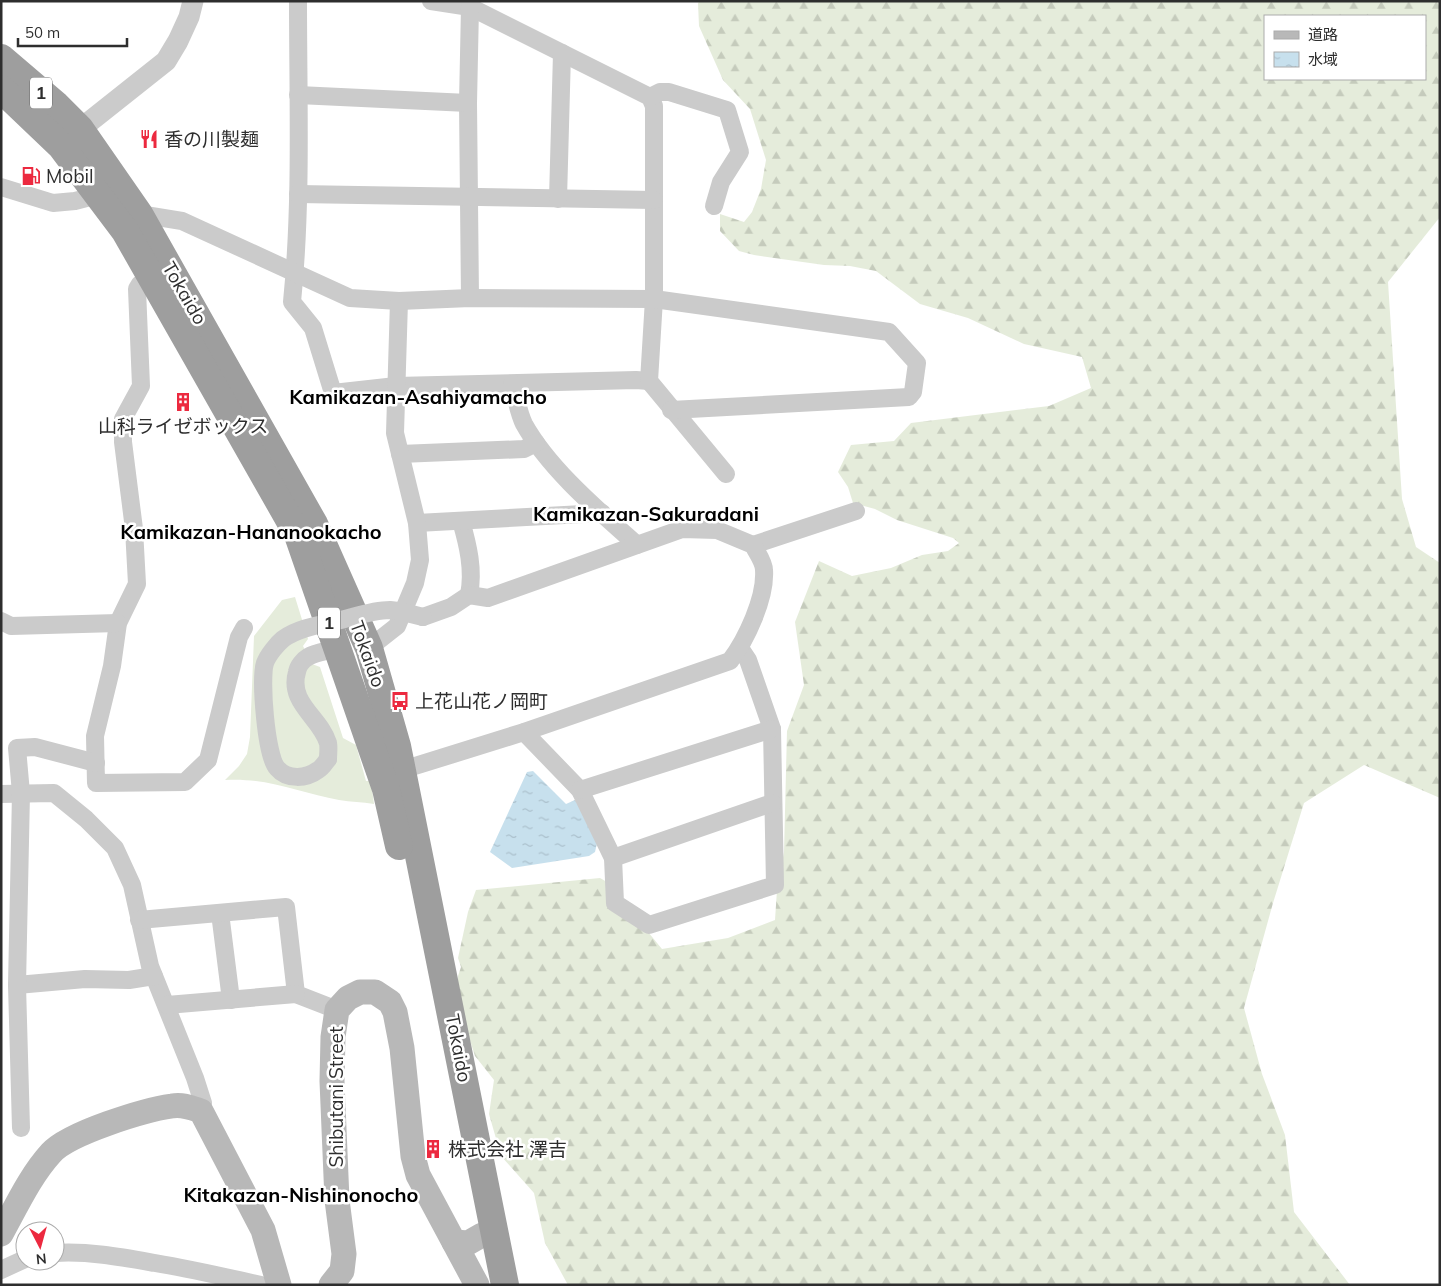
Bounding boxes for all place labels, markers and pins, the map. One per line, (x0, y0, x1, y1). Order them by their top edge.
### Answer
place label: 香の川製麺 (164, 127, 259, 151)
restaurant icon: 香の川製麺 (138, 128, 160, 150)
place label: Mobil (46, 164, 94, 188)
fuel station icon: Mobil (20, 165, 42, 187)
building icon: 山科ライゼボックス (172, 391, 194, 413)
place label: 山科ライゼボックス (98, 414, 268, 438)
place label: 上花山花ノ岡町 (415, 689, 548, 713)
bus stop icon: 上花山花ノ岡町 (389, 690, 411, 712)
place label: 株式会社 澤吉 (448, 1137, 567, 1161)
building icon: 株式会社 澤吉 (422, 1138, 444, 1160)

